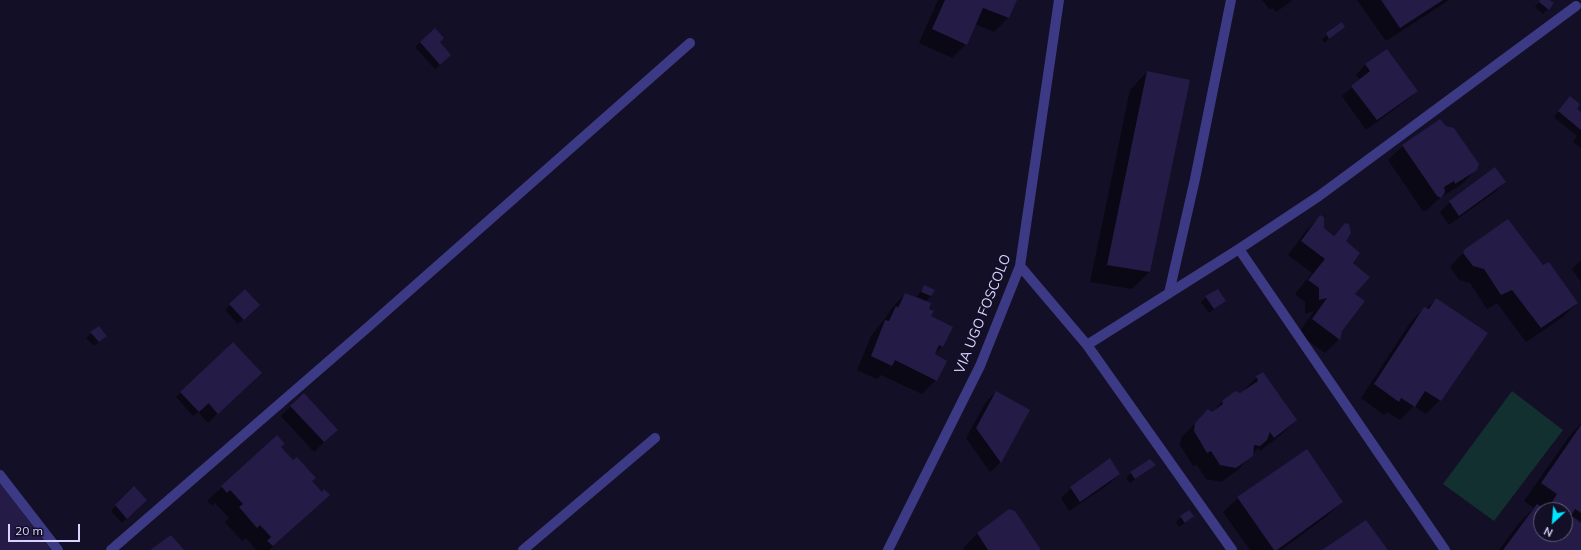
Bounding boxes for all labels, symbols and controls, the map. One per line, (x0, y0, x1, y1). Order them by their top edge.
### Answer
street label: VIA UGO FOSCOLO (951, 252, 1015, 376)
north arrow (1533, 502, 1573, 542)
scale bar (10, 516, 82, 542)
text: 20 m (15, 523, 43, 538)
text: N (1541, 524, 1555, 540)

